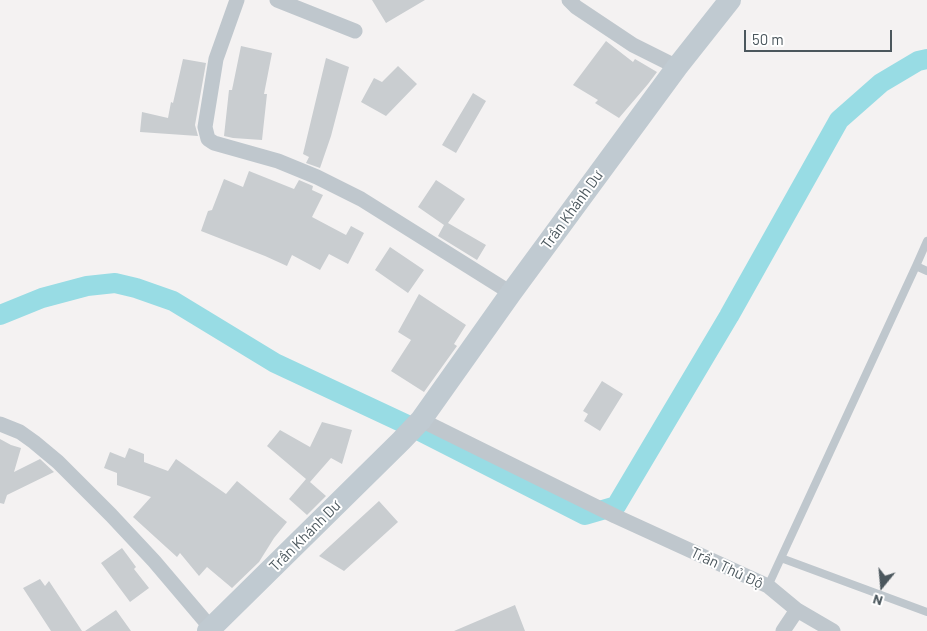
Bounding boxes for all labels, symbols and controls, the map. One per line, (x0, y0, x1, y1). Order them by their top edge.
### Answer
scale bar (747, 20, 894, 52)
text: 50 m (752, 30, 784, 48)
street label: Trần Khánh Dư (537, 167, 607, 253)
street label: Trần Khánh Dư (266, 497, 344, 575)
street label: Trần Thủ Độ (688, 543, 766, 593)
north arrow (857, 561, 907, 611)
text: N (871, 591, 884, 610)

